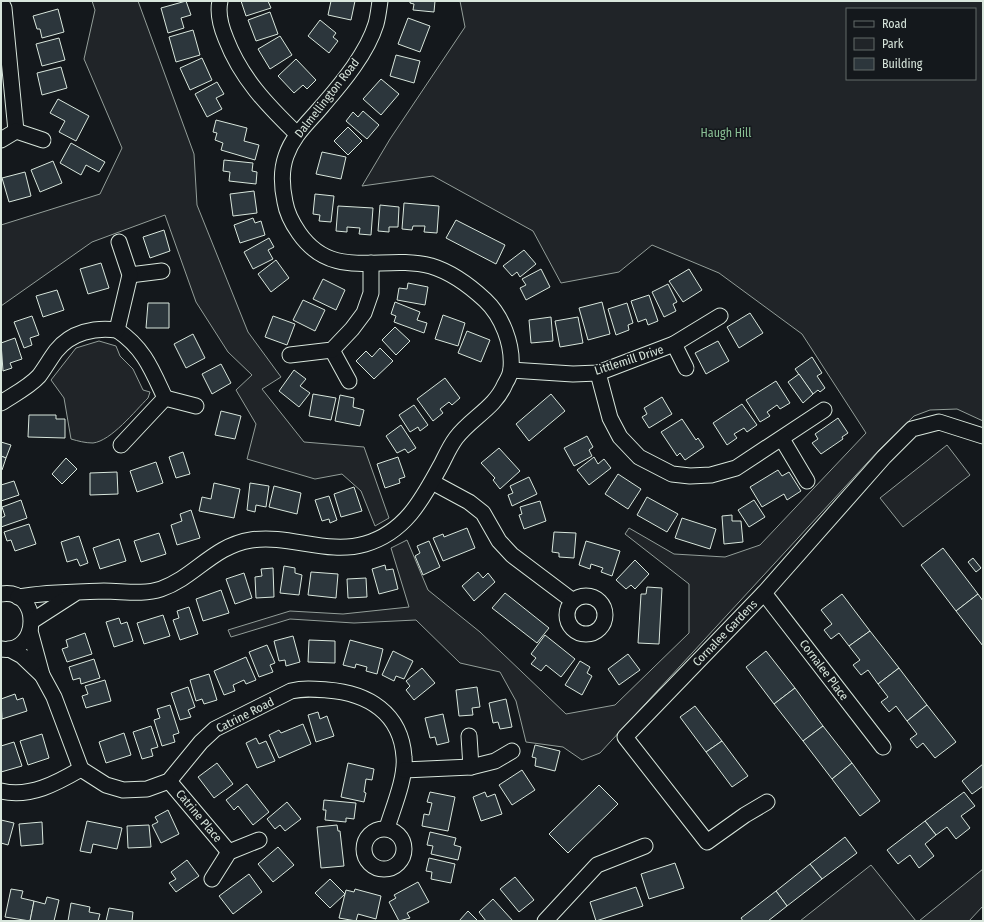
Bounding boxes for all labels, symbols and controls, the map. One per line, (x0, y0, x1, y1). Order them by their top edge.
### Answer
legend (846, 8, 976, 80)
text: Road (882, 17, 907, 31)
text: Park (882, 37, 904, 51)
street label: Dalmellington Road (292, 56, 362, 140)
text: Building (882, 57, 923, 71)
park label: Haugh Hill (701, 126, 751, 140)
street label: Littlemill Drive (593, 342, 665, 378)
street label: Cornalee Gardens (690, 597, 760, 669)
street label: Cornalee Place (797, 637, 851, 703)
street label: Catrine Road (214, 694, 276, 736)
street label: Catrine Place (173, 787, 225, 845)

